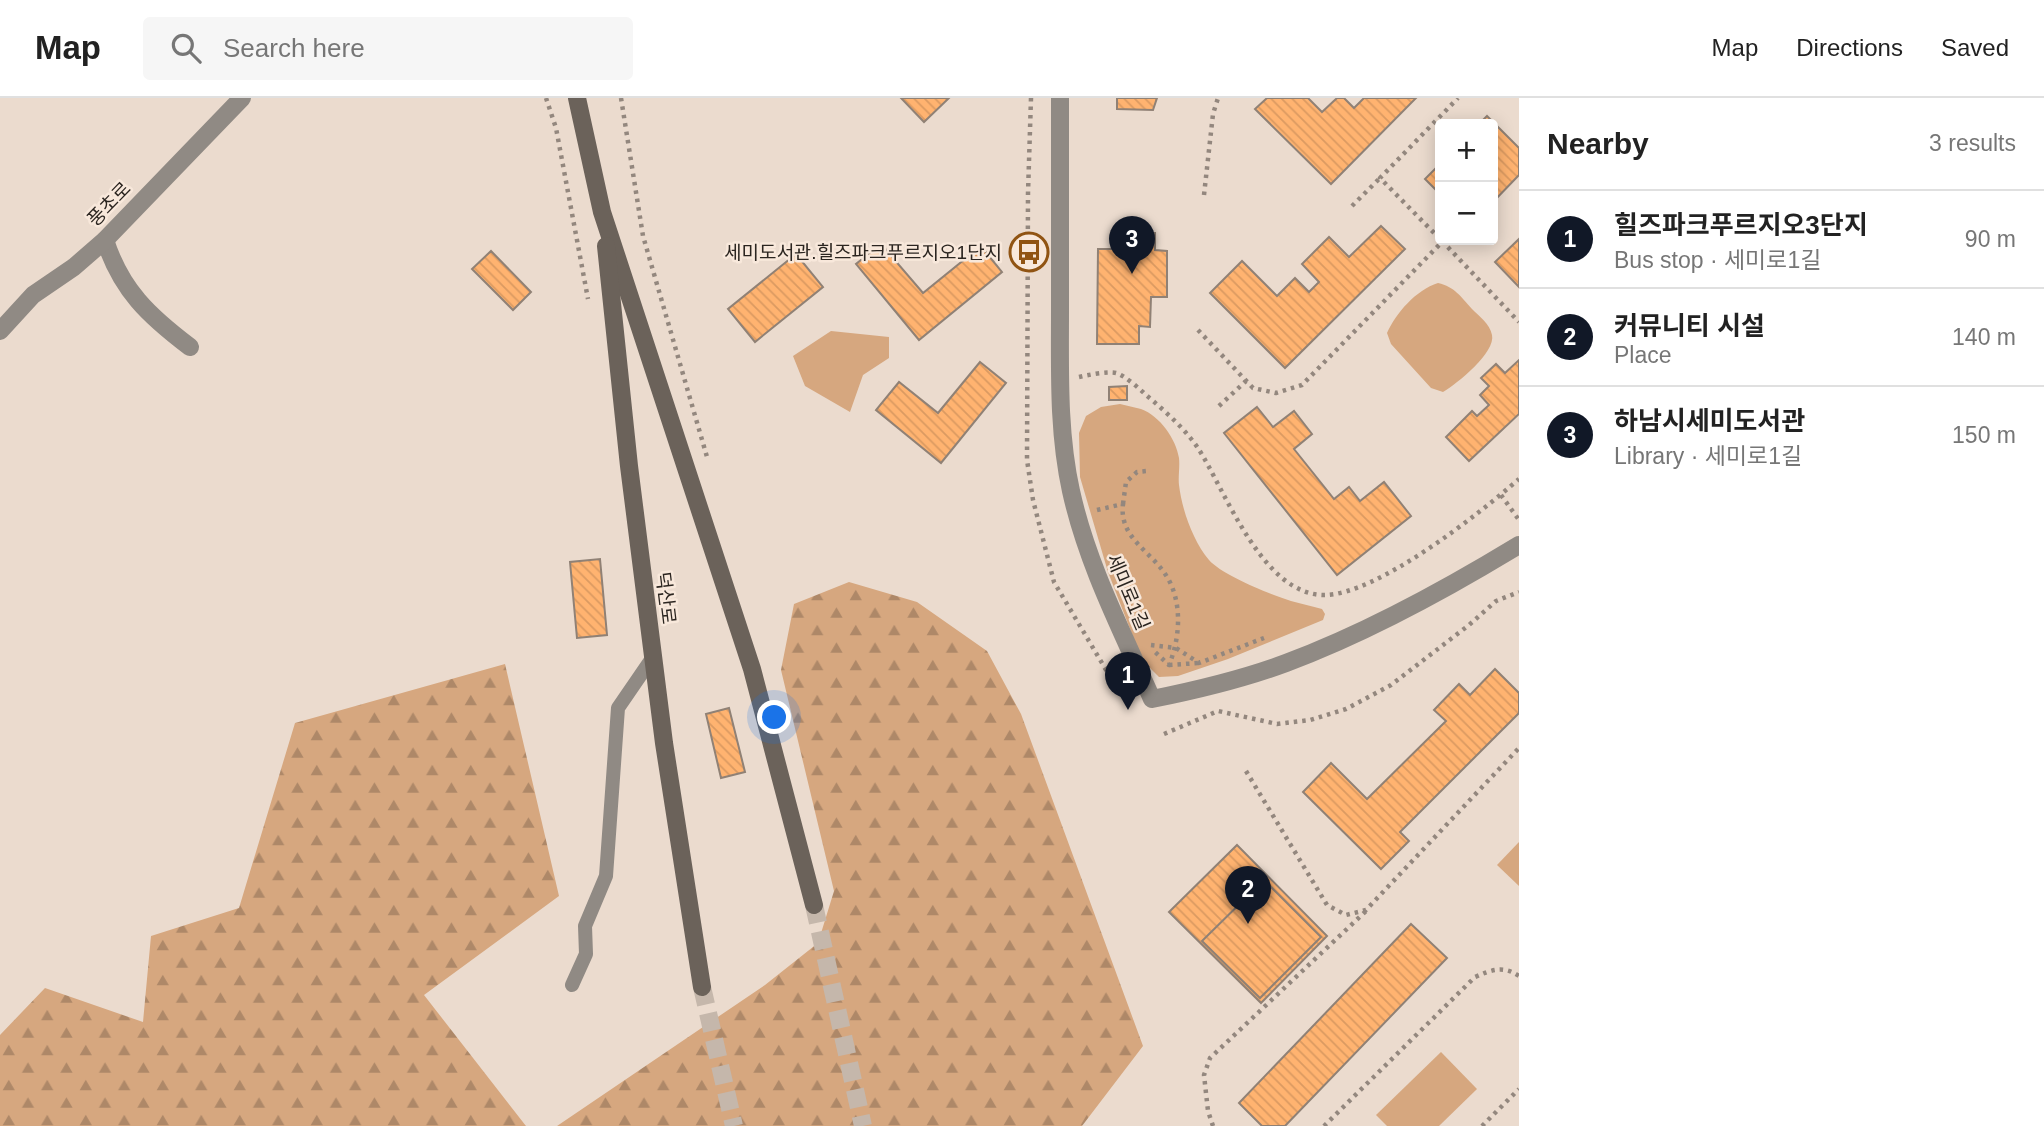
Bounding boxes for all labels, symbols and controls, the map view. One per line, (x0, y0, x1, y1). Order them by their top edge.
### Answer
search box (143, 17, 633, 80)
text: Map (35, 29, 101, 66)
icon: search (167, 29, 205, 67)
text: Search here (223, 33, 365, 63)
text: Map (1712, 34, 1758, 61)
text: Directions (1796, 34, 1903, 61)
text: Saved (1941, 34, 2009, 61)
map controls (1435, 119, 1498, 245)
button: + (1435, 119, 1498, 182)
text: Nearby (1547, 127, 1649, 160)
text: 3 results (1929, 130, 2016, 156)
street label: 풍초로 (83, 178, 135, 230)
button: − (1435, 182, 1498, 245)
text: 힐즈파크푸르지오3단지 (1614, 210, 1868, 240)
pin: 3 (1109, 216, 1155, 274)
text: 1 (1564, 226, 1576, 252)
text: 90 m (1965, 226, 2016, 252)
bus stop icon: 세미도서관.힐즈파크푸르지오1단지 (1008, 231, 1050, 273)
place label: 세미도서관.힐즈파크푸르지오1단지 (724, 242, 1002, 263)
text: Bus stop · 세미로1길 (1614, 247, 1821, 273)
text: 커뮤니티 시설 (1614, 311, 1765, 341)
text: 2 (1564, 324, 1576, 350)
text: 140 m (1952, 324, 2016, 350)
text: Place (1614, 342, 1672, 368)
text: 하남시세미도서관 (1614, 406, 1805, 436)
text: 3 (1564, 422, 1576, 448)
text: 150 m (1952, 422, 2016, 448)
text: Library · 세미로1길 (1614, 443, 1802, 469)
street label: 세미로1길 (1103, 551, 1153, 633)
street label: 덕산로 (652, 571, 680, 625)
pin: 1 (1105, 652, 1151, 710)
your location (757, 700, 791, 734)
pin: 2 (1225, 866, 1271, 924)

